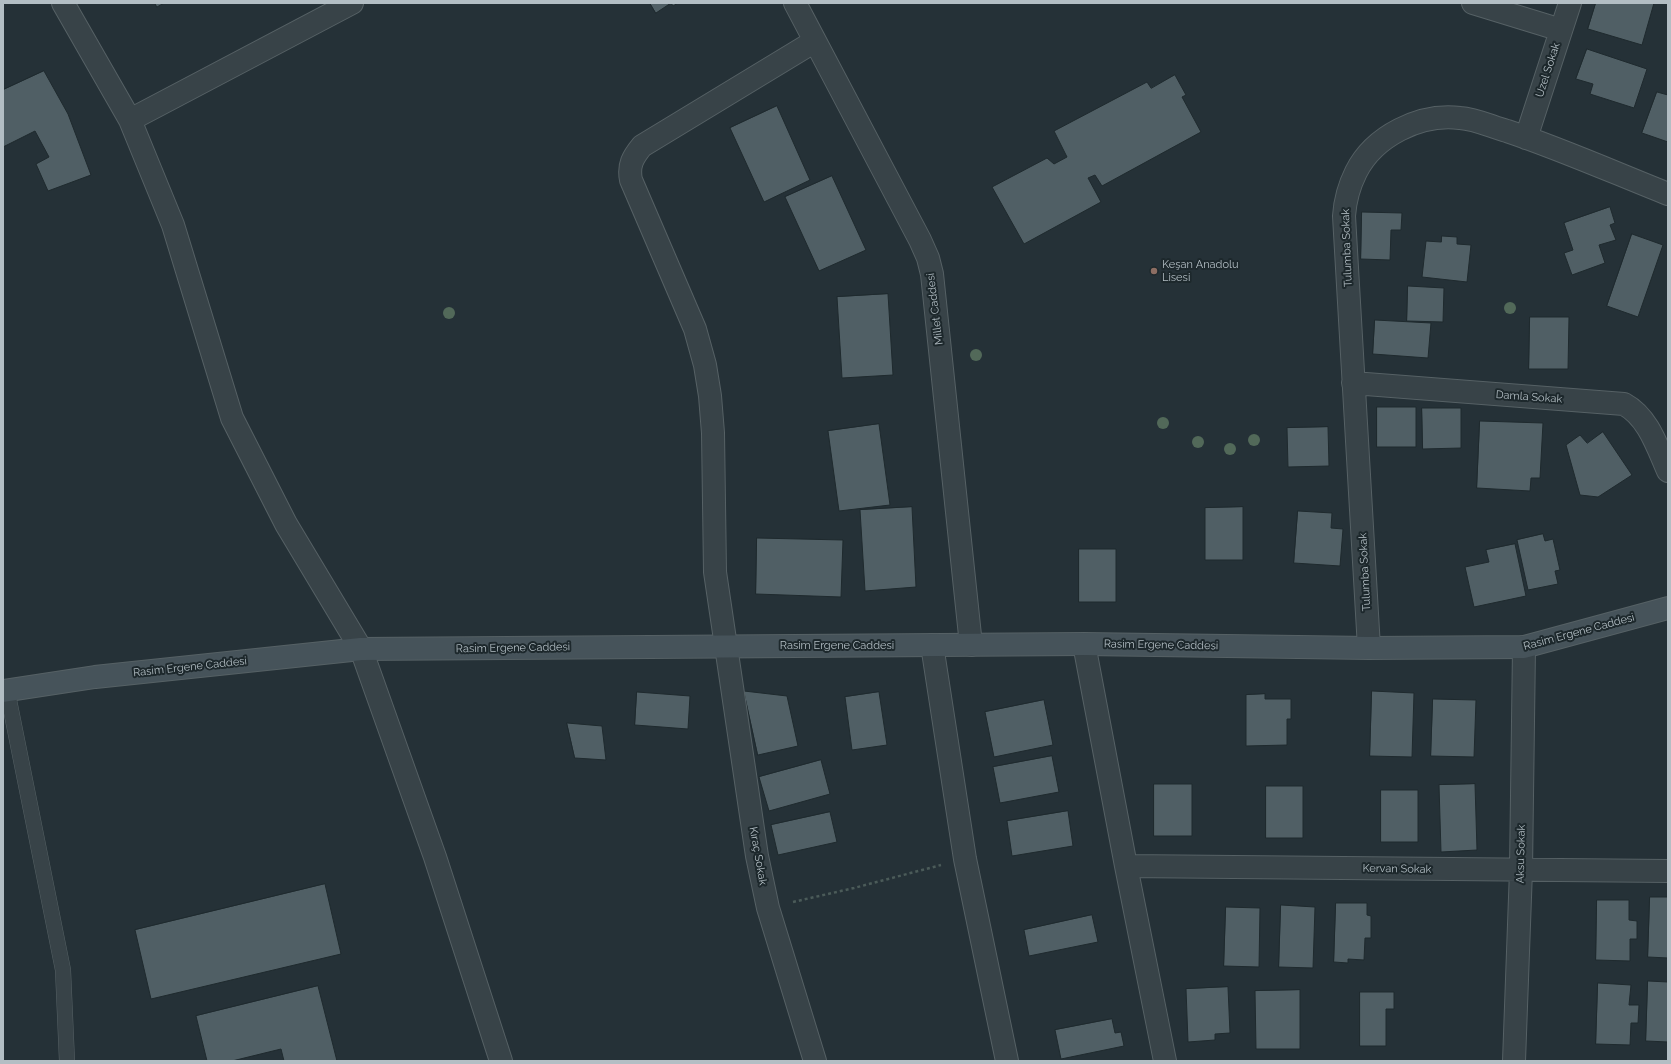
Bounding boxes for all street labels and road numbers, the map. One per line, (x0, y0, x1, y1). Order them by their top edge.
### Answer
street label: Uzel Sokak (1533, 41, 1563, 99)
street label: Tulumba Sokak (1339, 209, 1355, 287)
street label: Millet Caddesi (924, 272, 946, 346)
street label: Damla Sokak (1495, 388, 1563, 406)
street label: Tulumba Sokak (1356, 533, 1374, 611)
street label: Rasim Ergene Caddesi (1522, 611, 1636, 653)
street label: Rasim Ergene Caddesi (1104, 637, 1218, 653)
street label: Rasim Ergene Caddesi (780, 639, 894, 653)
street label: Rasim Ergene Caddesi (456, 640, 570, 656)
street label: Rasim Ergene Caddesi (132, 654, 248, 680)
street label: Aksu Sokak (1514, 825, 1528, 883)
street label: Kıraç Sokak (746, 826, 770, 886)
street label: Kervan Sokak (1362, 862, 1432, 876)

